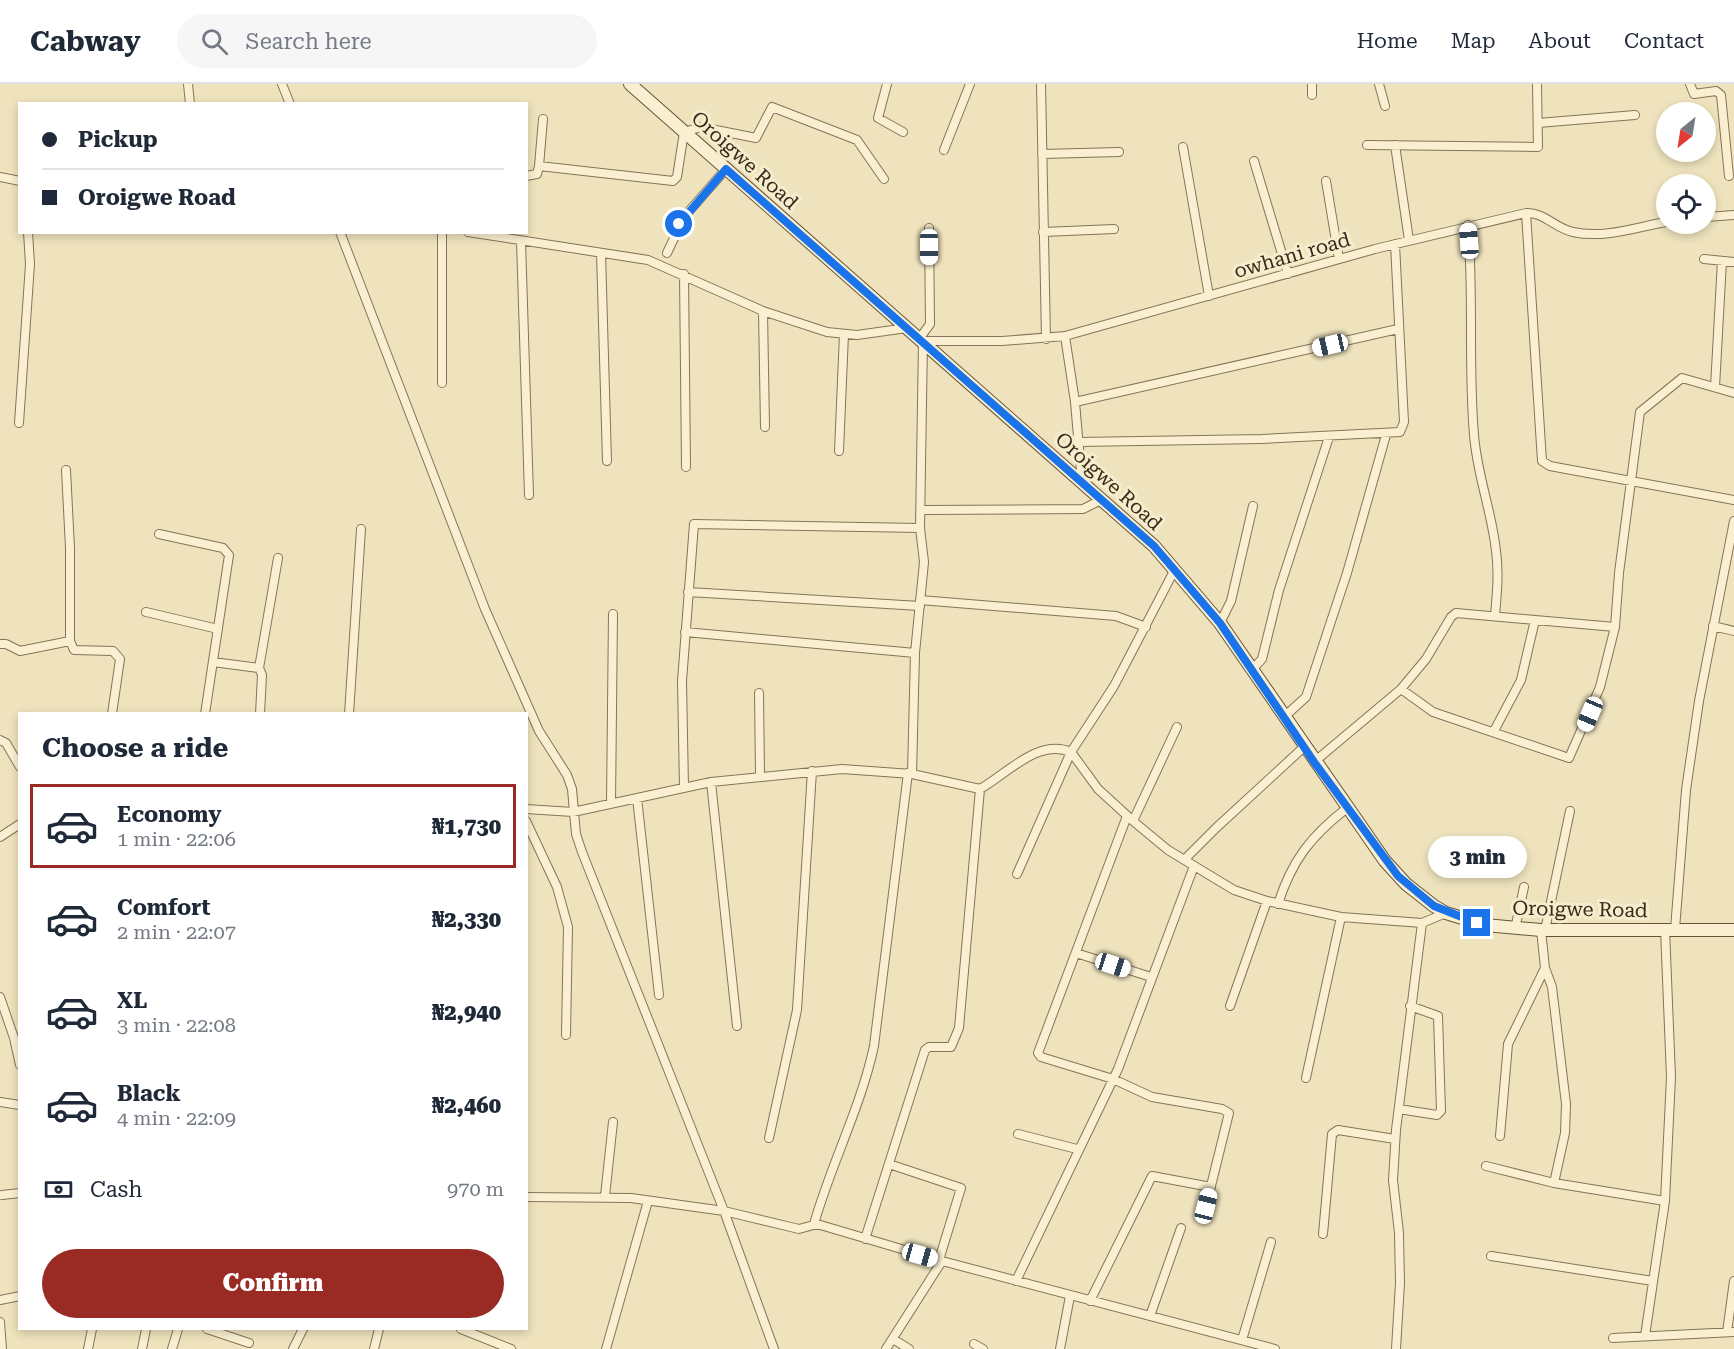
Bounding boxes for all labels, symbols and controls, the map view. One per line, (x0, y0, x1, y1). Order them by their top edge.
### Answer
search box (177, 14, 597, 68)
text: Cabway (30, 25, 141, 58)
icon: search (198, 25, 231, 58)
text: Search here (246, 29, 372, 54)
text: Home (1357, 29, 1418, 53)
text: Map (1451, 29, 1496, 53)
text: About (1529, 29, 1591, 53)
text: Contact (1624, 29, 1704, 53)
north arrow (1656, 102, 1716, 162)
map controls (1656, 102, 1716, 234)
street label: Oroigwe Road (687, 106, 803, 214)
text: Pickup (78, 127, 158, 152)
button: locate (1656, 174, 1716, 234)
text: Oroigwe Road (78, 185, 236, 210)
route start (665, 210, 692, 237)
car (1459, 222, 1479, 260)
street label: owhani road (1231, 227, 1353, 283)
car (920, 229, 938, 265)
car (1310, 332, 1350, 358)
street label: Oroigwe Road (1051, 427, 1167, 535)
car (1575, 694, 1605, 734)
text: Choose a ride (42, 732, 228, 764)
icon: car (45, 799, 99, 853)
text: Economy (117, 802, 221, 827)
text: ₦1,730 (432, 814, 501, 839)
text: 1 min · 22:06 (117, 827, 236, 851)
callout: 3 min (1428, 836, 1526, 878)
text: 3 min (1449, 845, 1506, 869)
icon: car (45, 892, 99, 946)
text: Comfort (117, 895, 210, 920)
street label: Oroigwe Road (1512, 896, 1648, 922)
text: ₦2,330 (432, 907, 501, 932)
route end (1463, 909, 1490, 936)
text: 2 min · 22:07 (117, 920, 236, 944)
car (1093, 951, 1133, 979)
icon: car (45, 985, 99, 1039)
text: XL (117, 988, 147, 1013)
text: ₦2,940 (432, 1000, 501, 1025)
text: 3 min · 22:08 (117, 1013, 236, 1037)
icon: car (45, 1078, 99, 1132)
text: Black (117, 1081, 181, 1106)
text: ₦2,460 (432, 1093, 501, 1118)
text: 4 min · 22:09 (117, 1106, 236, 1130)
icon: cash (42, 1173, 75, 1206)
text: Cash (90, 1177, 142, 1202)
text: 970 m (447, 1177, 504, 1201)
car (1193, 1186, 1219, 1226)
car (900, 1241, 940, 1269)
button: Confirm (42, 1249, 504, 1318)

